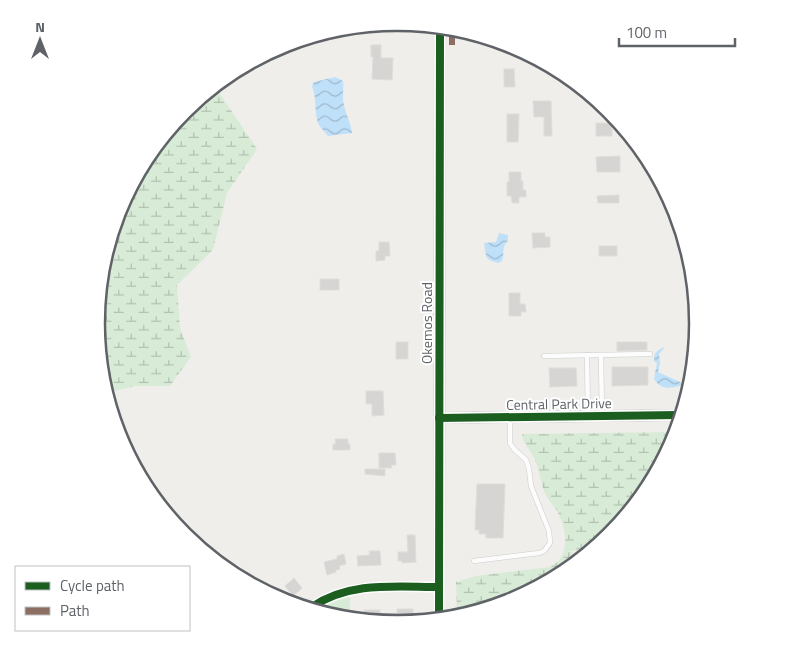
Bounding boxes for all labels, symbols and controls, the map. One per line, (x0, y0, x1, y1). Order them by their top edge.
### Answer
north arrow (15, 15, 65, 65)
scale bar (619, 15, 735, 47)
text: N (35, 16, 45, 37)
text: 100 m (626, 21, 667, 44)
street label: Okemos Road (416, 282, 437, 364)
street label: Central Park Drive (506, 392, 612, 415)
legend (15, 566, 190, 631)
text: Cycle path (60, 574, 125, 597)
text: Path (60, 599, 90, 622)

